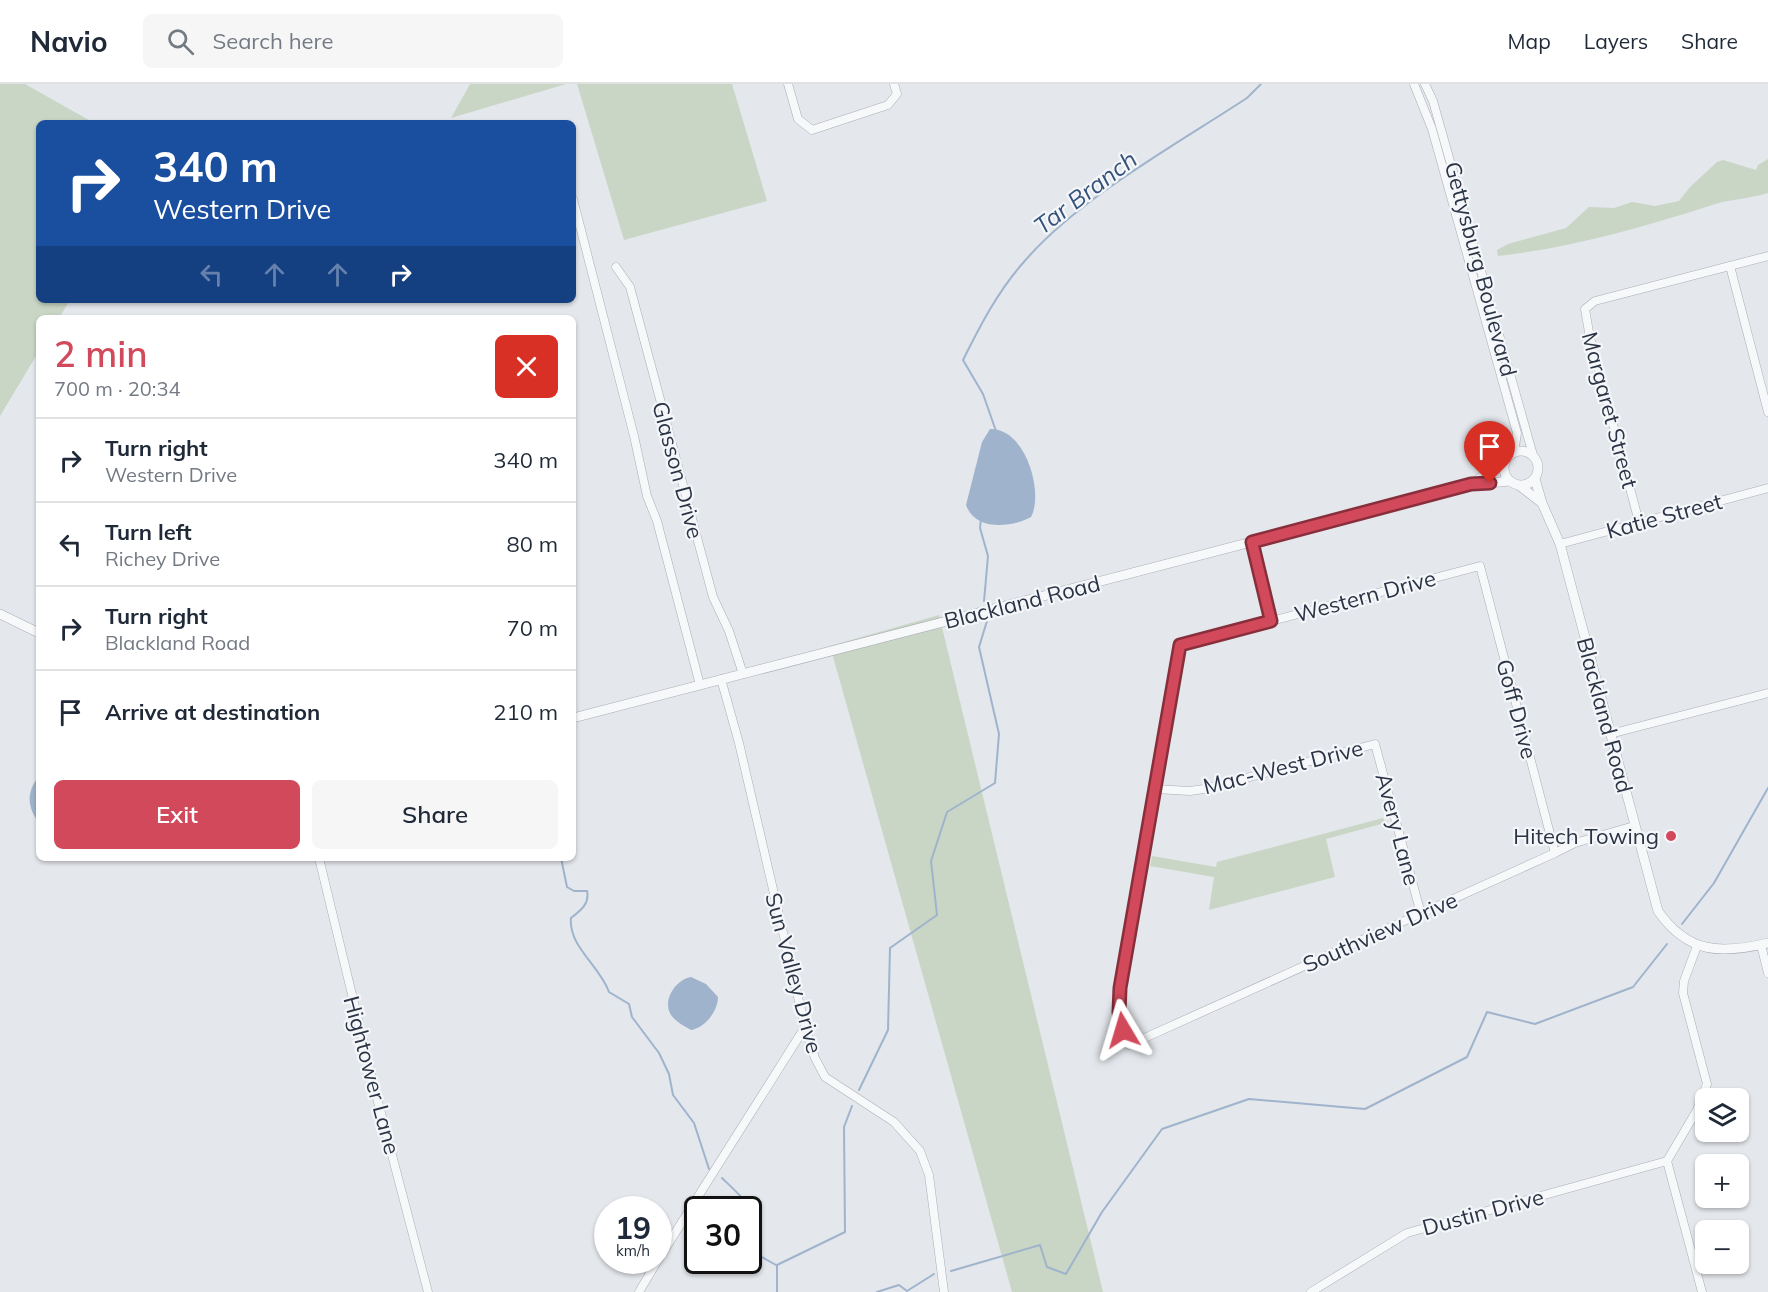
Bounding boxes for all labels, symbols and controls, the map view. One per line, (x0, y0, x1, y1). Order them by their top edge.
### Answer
search box (143, 14, 563, 68)
text: Navio (30, 24, 107, 59)
icon: search (164, 25, 197, 58)
text: Search here (212, 27, 333, 55)
text: Map (1508, 28, 1551, 54)
text: Layers (1584, 28, 1648, 54)
text: Share (1681, 28, 1738, 54)
text: 340 m (153, 140, 278, 193)
icon: right (54, 144, 132, 222)
water label: Tar Branch (1028, 144, 1142, 240)
street label: Gettysburg Boulevard (1439, 158, 1523, 380)
text: Western Drive (153, 192, 331, 226)
icon: left (195, 258, 228, 291)
icon: ahead (258, 258, 291, 291)
icon: ahead (321, 258, 354, 291)
icon: right (384, 258, 417, 291)
street label: Margaret Street (1576, 329, 1644, 491)
text: 2 min (54, 331, 148, 376)
button: close (495, 335, 558, 398)
text: 700 m · 20:34 (54, 376, 180, 401)
street label: Glasson Drive (646, 398, 710, 542)
pin (1464, 421, 1515, 483)
icon: arrive (1473, 430, 1506, 463)
text: Turn right (105, 434, 208, 462)
icon: right (54, 444, 87, 477)
text: 340 m (493, 446, 558, 474)
text: Western Drive (105, 462, 237, 487)
street label: Katie Street (1603, 487, 1725, 545)
text: Turn left (105, 518, 192, 546)
icon: left (54, 528, 87, 561)
text: 80 m (507, 530, 558, 558)
text: Richey Drive (105, 546, 220, 571)
street label: Western Drive (1291, 564, 1439, 628)
street label: Blackland Road (941, 569, 1103, 635)
text: Turn right (105, 602, 208, 630)
icon: right (54, 612, 87, 645)
text: 70 m (507, 614, 558, 642)
text: Blackland Road (105, 630, 250, 655)
street label: Blackland Road (1571, 634, 1639, 796)
street label: Goff Drive (1490, 656, 1544, 762)
icon: arrive (54, 696, 87, 729)
text: Arrive at destination (105, 698, 320, 726)
text: 210 m (493, 698, 558, 726)
street label: Mac-West Drive (1200, 734, 1366, 800)
street label: Avery Lane (1370, 770, 1426, 888)
button: Exit (54, 780, 300, 849)
button: Share (312, 780, 558, 849)
place label: Hitech Towing (1513, 822, 1659, 850)
marker: Hitech Towing (1664, 829, 1678, 843)
street label: Southview Drive (1298, 885, 1462, 979)
street label: Sun Valley Drive (759, 890, 829, 1056)
street label: Hightower Lane (337, 993, 407, 1157)
position arrow (1091, 998, 1155, 1062)
map controls (1695, 1088, 1749, 1274)
button: layers (1695, 1088, 1749, 1142)
button: + (1695, 1154, 1749, 1208)
street label: Dustin Drive (1419, 1182, 1547, 1242)
speed limit sign: 30 (684, 1196, 762, 1274)
text: 19 (615, 1209, 651, 1247)
button: − (1695, 1220, 1749, 1274)
text: km/h (616, 1241, 650, 1260)

